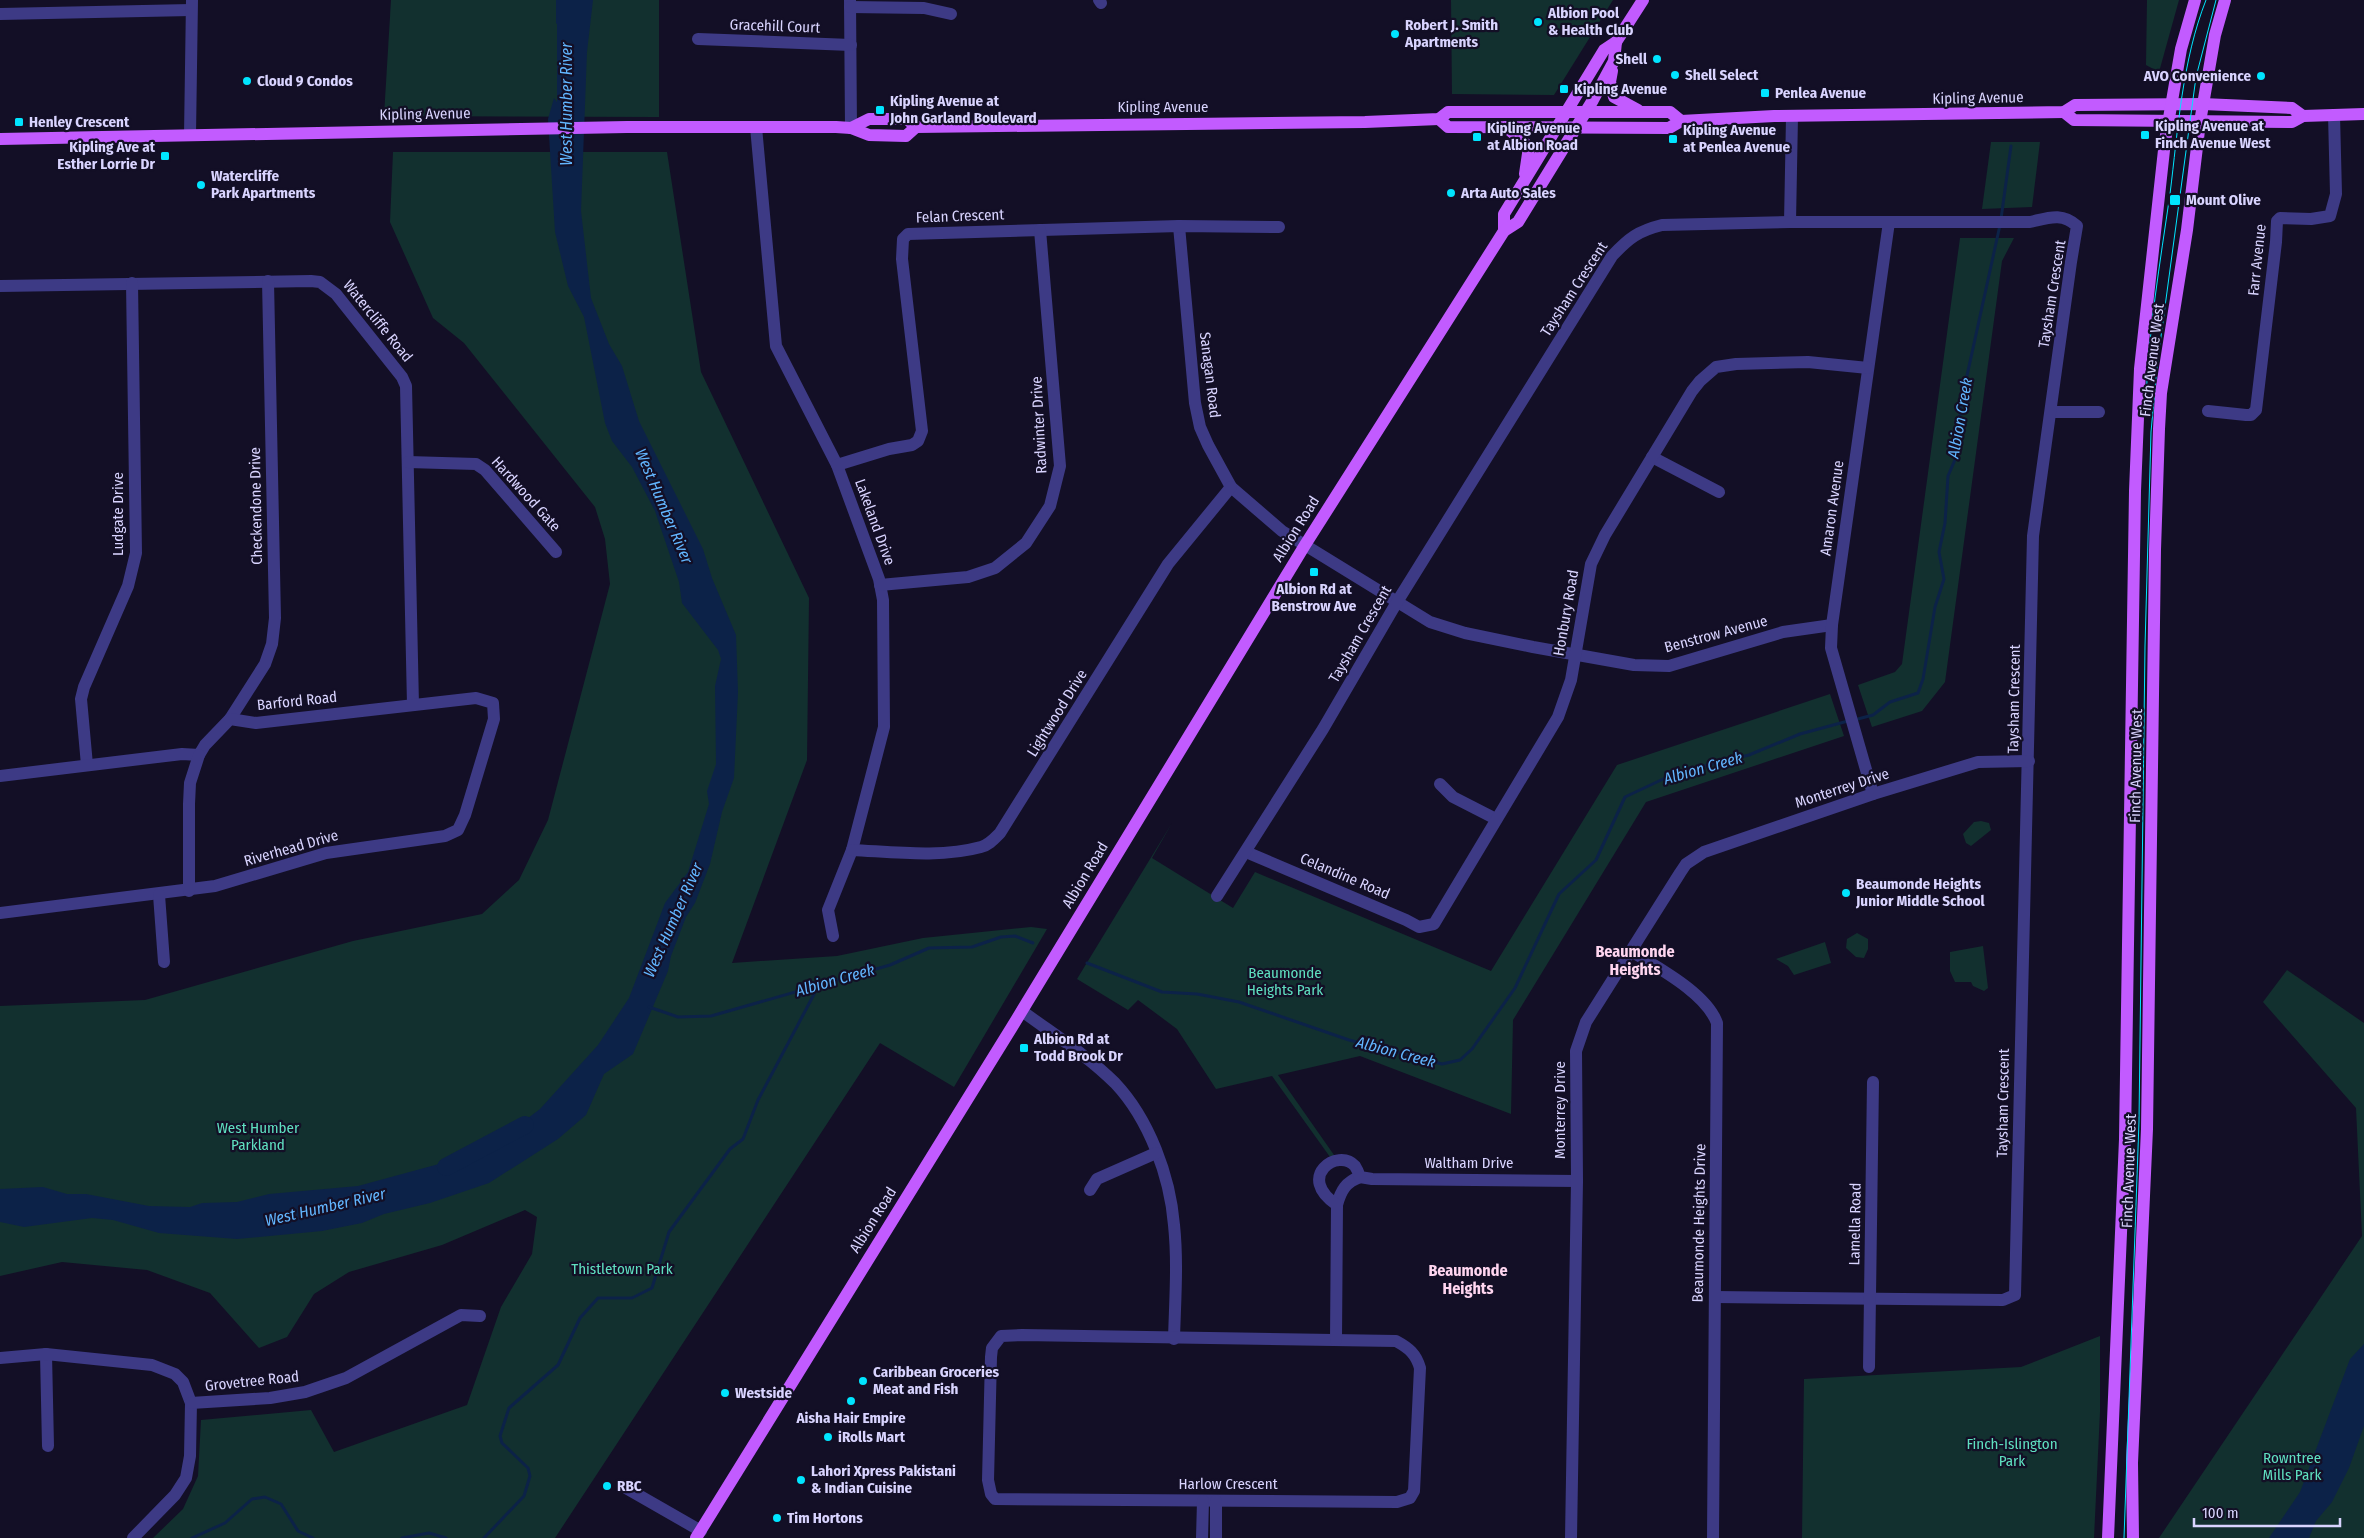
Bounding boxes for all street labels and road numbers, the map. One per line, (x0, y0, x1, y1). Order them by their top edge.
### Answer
street label: Gracehill Court (729, 15, 821, 37)
street label: Kipling Avenue (1932, 88, 2024, 108)
street label: Kipling Avenue (1118, 98, 1209, 116)
street label: Kipling Avenue (379, 104, 471, 124)
street label: Felan Crescent (915, 205, 1005, 227)
street label: Farr Avenue (2244, 223, 2270, 297)
street label: Taysham Crescent (1537, 238, 1611, 340)
street label: Taysham Crescent (2035, 239, 2069, 349)
street label: Watercliffe Road (339, 276, 417, 366)
street label: Finch Avenue West (2136, 302, 2168, 418)
street label: Sanagan Road (1196, 331, 1224, 419)
street label: Radwinter Drive (1027, 376, 1051, 474)
street label: Checkendone Drive (246, 447, 266, 565)
street label: Hardwood Gate (488, 453, 564, 535)
street label: Amaron Avenue (1816, 459, 1848, 557)
street label: Ludgate Drive (109, 472, 127, 556)
street label: Lakeland Drive (851, 476, 899, 568)
street label: Albion Road (1269, 493, 1323, 565)
street label: Honbury Road (1550, 568, 1582, 658)
street label: Taysham Crescent (1325, 582, 1395, 686)
street label: Benstrow Avenue (1662, 612, 1770, 656)
street label: Taysham Crescent (2004, 644, 2024, 754)
street label: Lightwood Drive (1023, 666, 1091, 760)
street label: Barford Road (256, 688, 338, 714)
street label: Finch Avenue West (2126, 709, 2146, 823)
street label: Monterrey Drive (1793, 764, 1891, 812)
street label: Riverhead Drive (242, 826, 340, 870)
street label: Albion Road (1058, 839, 1112, 911)
street label: Celandine Road (1297, 849, 1393, 903)
street label: Taysham Crescent (1993, 1048, 2013, 1158)
street label: Monterrey Drive (1551, 1061, 1569, 1159)
street label: Finch Avenue West (2118, 1114, 2140, 1228)
street label: Beaumonde Heights Drive (1689, 1143, 1709, 1303)
street label: Waltham Drive (1425, 1154, 1513, 1172)
street label: Lamella Road (1845, 1183, 1865, 1265)
street label: Albion Road (846, 1184, 900, 1256)
street label: Grovetree Road (204, 1367, 300, 1395)
street label: Harlow Crescent (1178, 1475, 1278, 1493)

